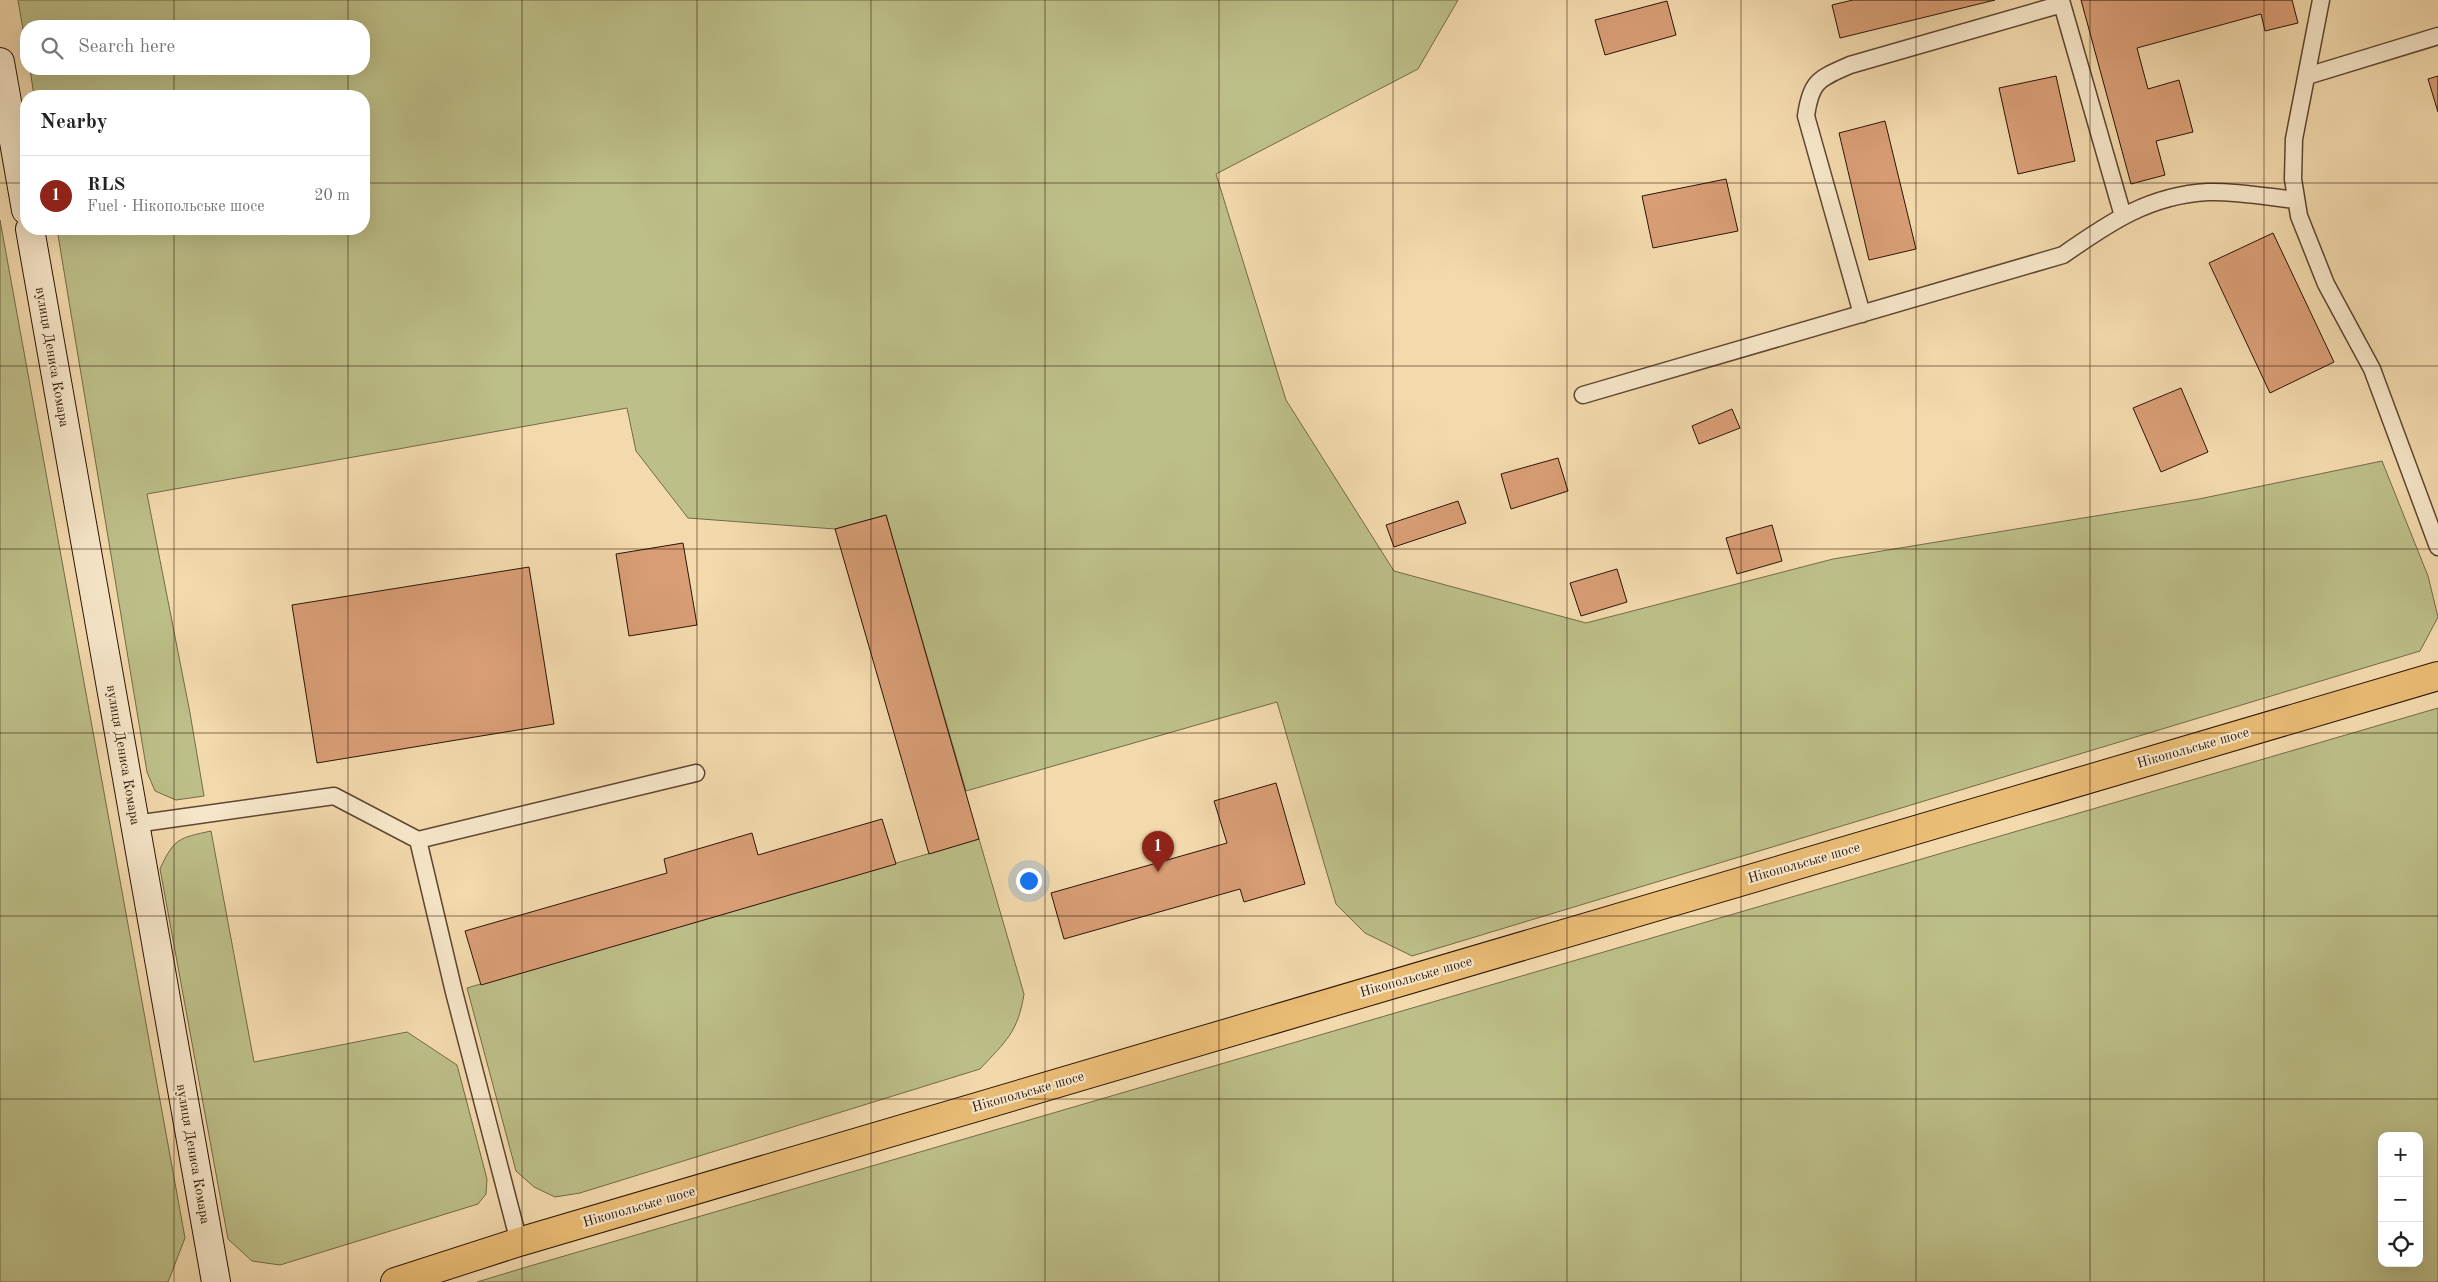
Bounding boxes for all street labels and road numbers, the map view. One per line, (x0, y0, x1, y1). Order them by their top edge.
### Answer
street label: вулиця Дениса Комара (33, 286, 71, 428)
street label: вулиця Дениса Комара (104, 684, 142, 826)
street label: Нікопольське шосе (2135, 725, 2251, 771)
street label: Нікопольське шосе (1746, 840, 1862, 886)
street label: Нікопольське шосе (1358, 954, 1474, 1000)
street label: Нікопольське шосе (970, 1069, 1086, 1115)
street label: вулиця Дениса Комара (174, 1083, 212, 1225)
street label: Нікопольське шосе (581, 1184, 697, 1230)

